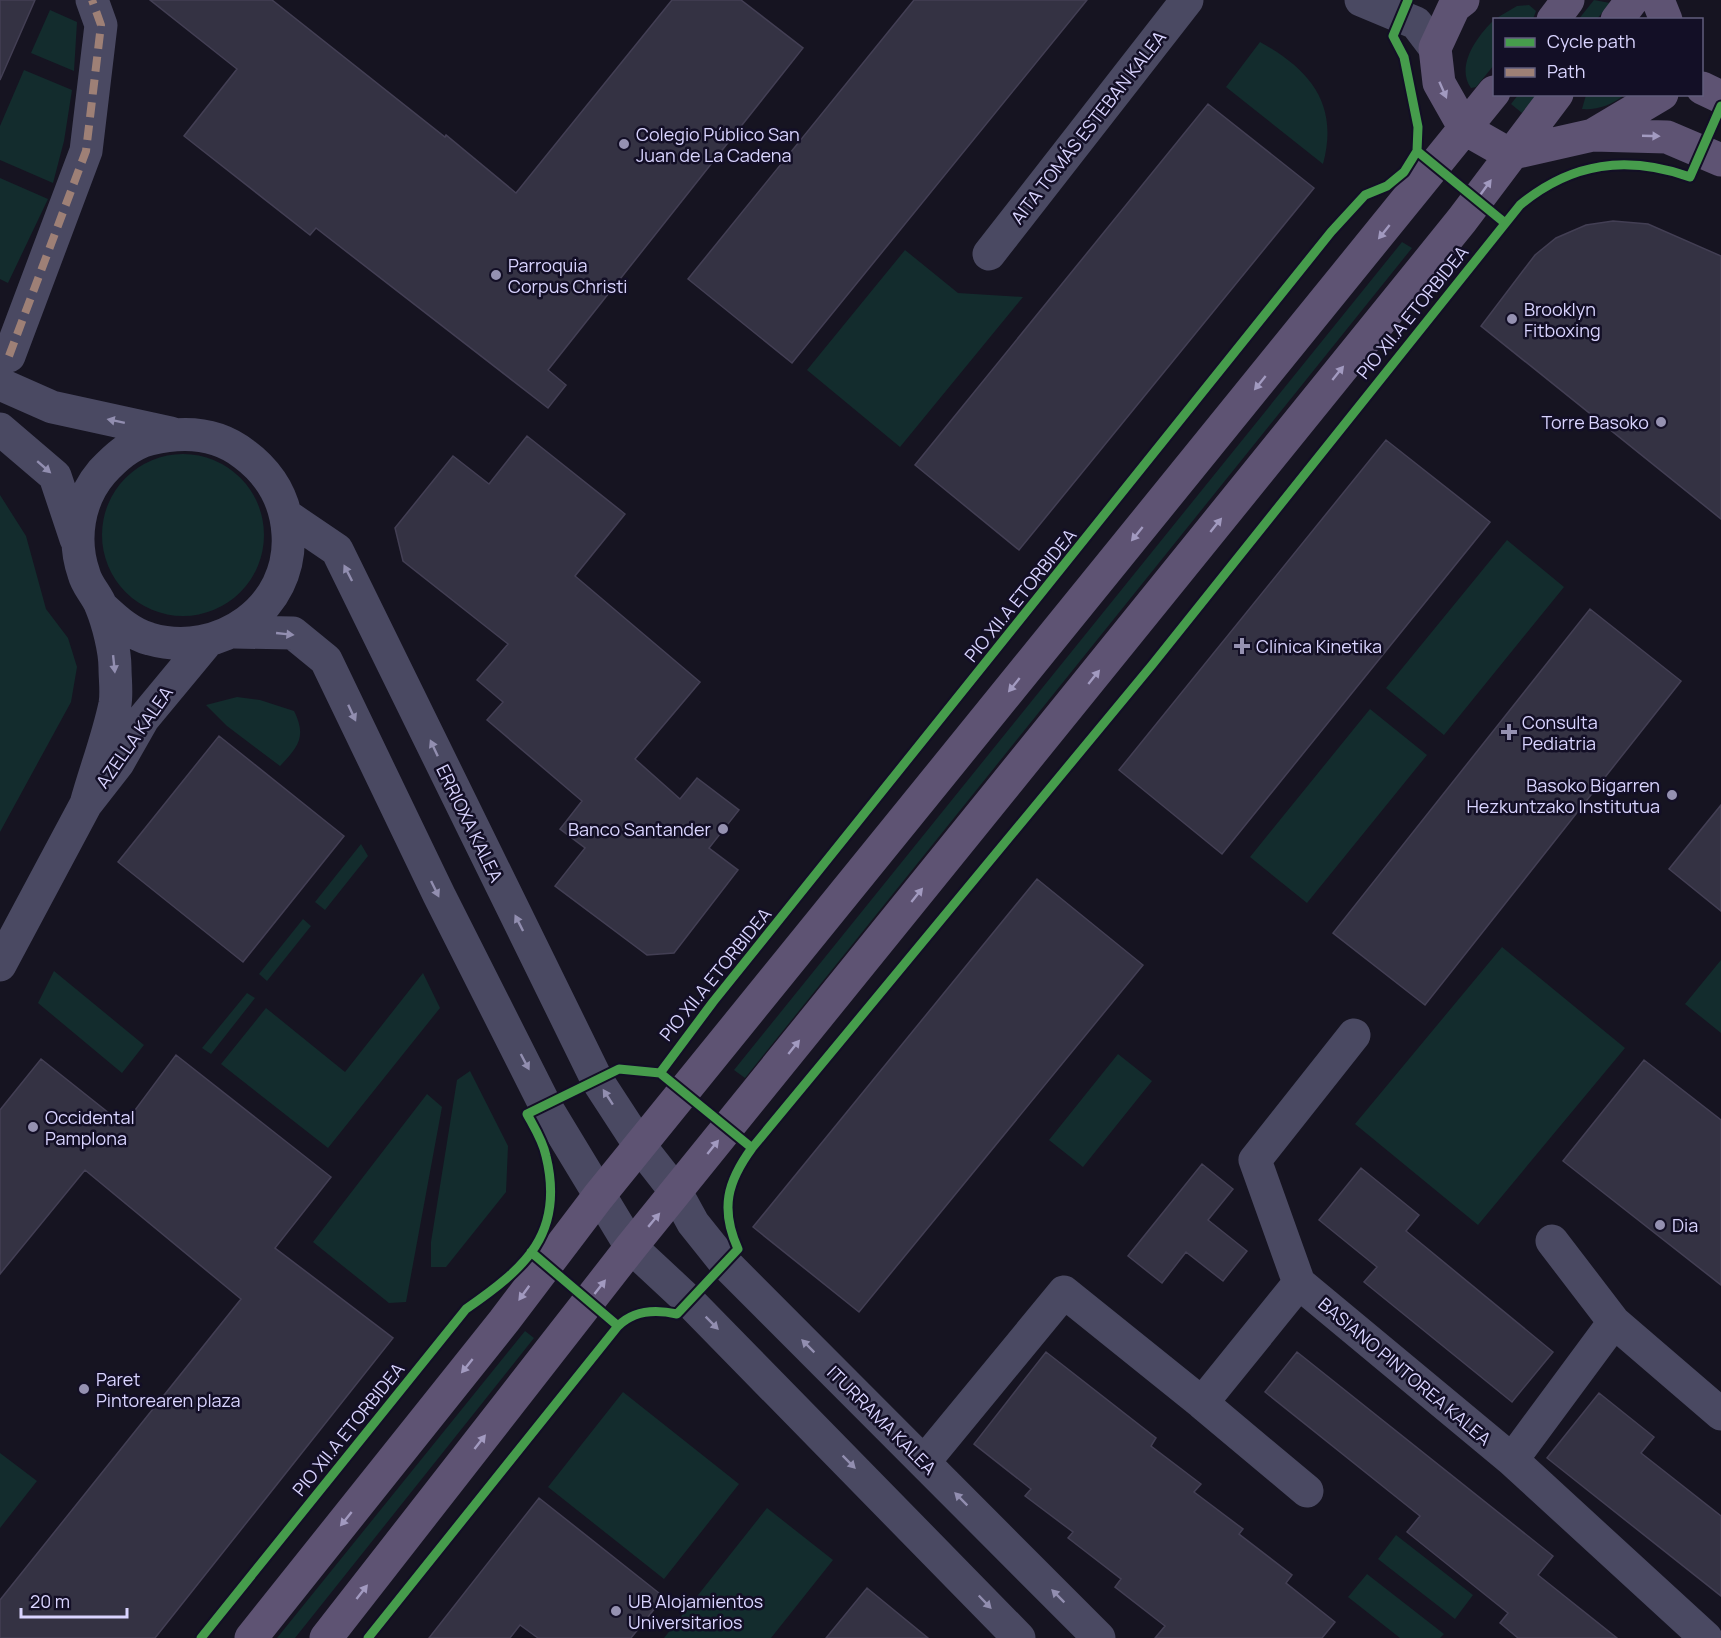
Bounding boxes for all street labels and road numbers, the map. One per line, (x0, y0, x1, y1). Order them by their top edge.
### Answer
street label: AITA TOMÁS ESTEBAN KALEA (1005, 25, 1171, 228)
street label: PIO XII.A ETORBIDEA (1351, 240, 1474, 384)
street label: PIO XII.A ETORBIDEA (959, 523, 1082, 667)
street label: AZELLA KALEA (90, 681, 178, 793)
street label: ERRIOXA KALEA (431, 760, 509, 886)
street label: PIO XII.A ETORBIDEA (654, 902, 777, 1046)
street label: BASIANO PINTOREA KALEA (1314, 1292, 1497, 1451)
street label: PIO XII.A ETORBIDEA (287, 1357, 410, 1501)
street label: ITURRAMA KALEA (822, 1360, 942, 1480)

